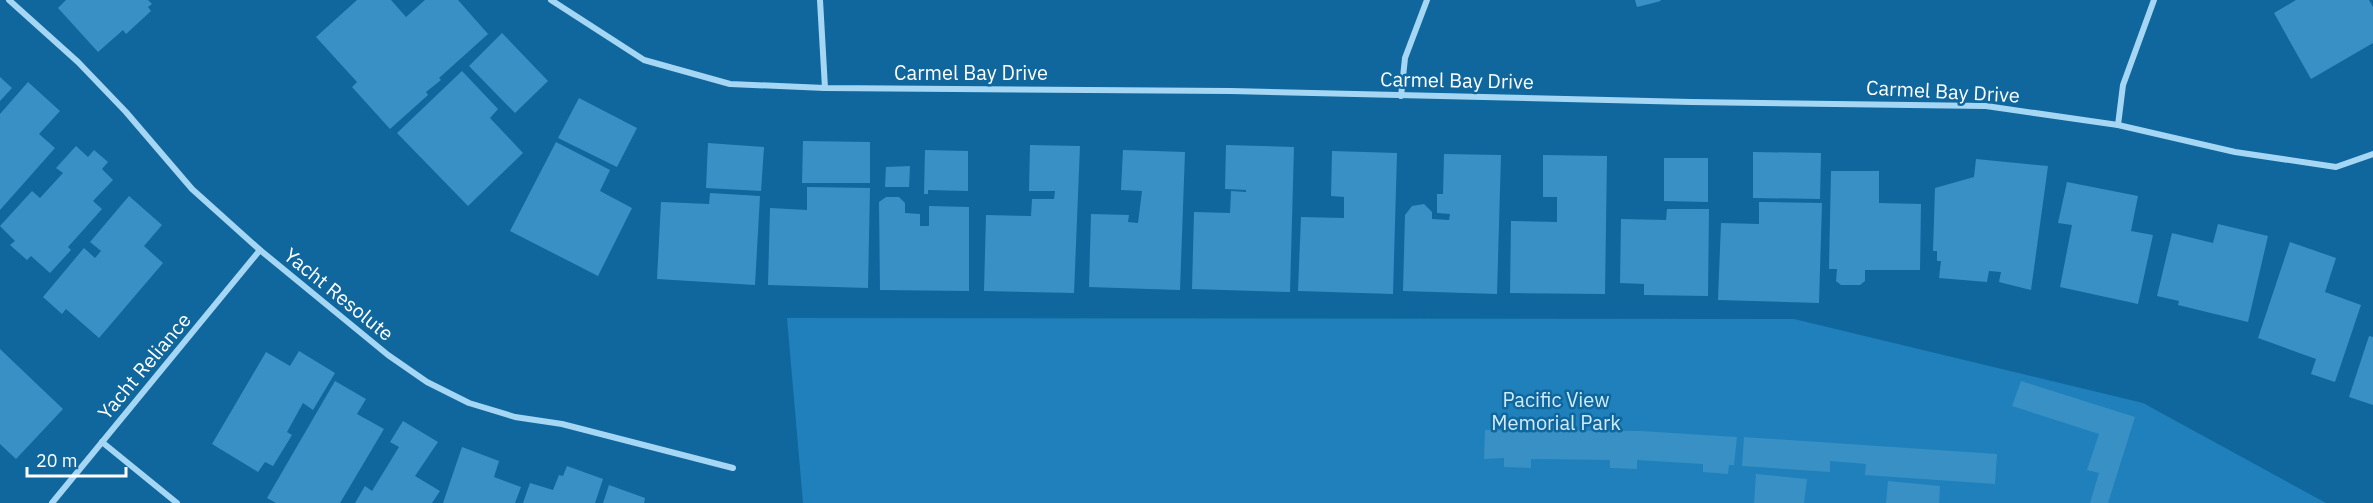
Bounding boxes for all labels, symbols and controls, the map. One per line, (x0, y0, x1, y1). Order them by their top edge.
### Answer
street label: Carmel Bay Drive (894, 59, 1048, 86)
street label: Carmel Bay Drive (1380, 65, 1534, 95)
street label: Carmel Bay Drive (1865, 73, 2021, 109)
street label: Yacht Resolute (278, 241, 400, 347)
street label: Yacht Reliance (91, 307, 197, 425)
park label: Pacific View Memorial Park (1491, 386, 1621, 436)
scale bar (27, 440, 126, 478)
text: 20 m (36, 449, 78, 472)

